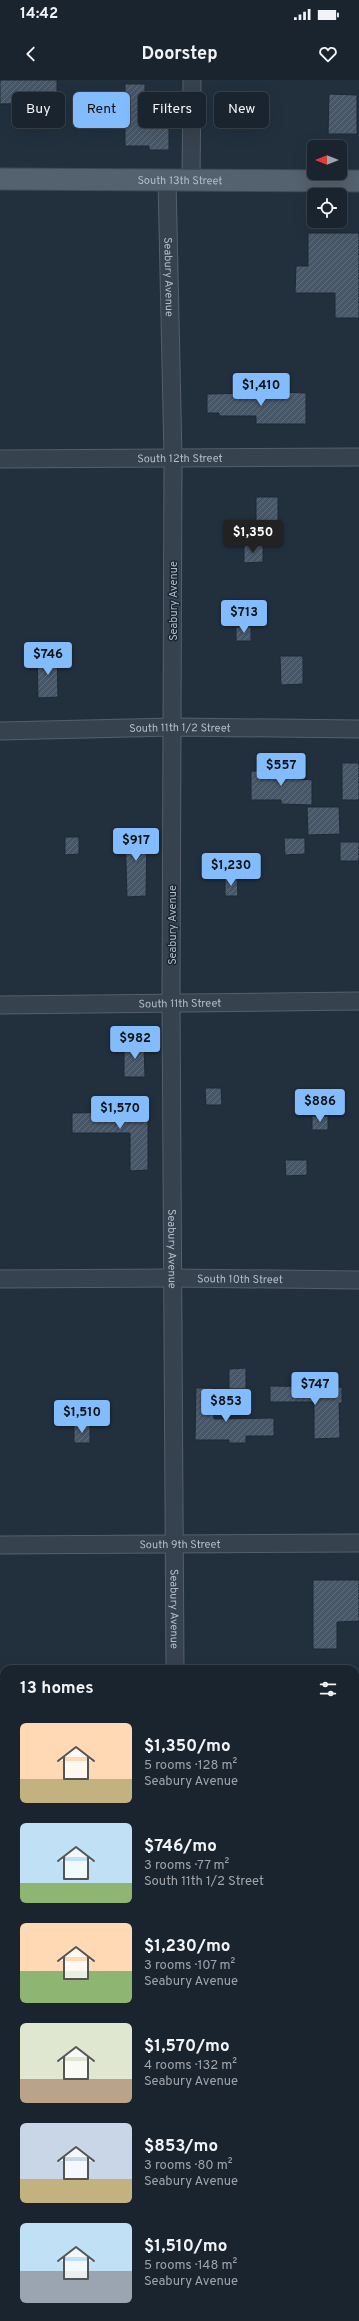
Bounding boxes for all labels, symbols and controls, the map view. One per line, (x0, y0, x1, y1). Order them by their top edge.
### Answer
text: 14:42 (20, 5, 58, 24)
icon: back (20, 43, 42, 65)
text: Doorstep (141, 43, 218, 66)
icon: heart (317, 43, 339, 65)
chip: Buy (12, 92, 65, 128)
chip: Rent (73, 92, 130, 128)
chip: Filters (138, 92, 206, 128)
chip: New (214, 92, 269, 128)
north arrow (307, 140, 347, 180)
map controls (307, 140, 347, 228)
street label: South 13th Street (137, 174, 223, 188)
button: locate (307, 188, 347, 228)
street label: Seabury Avenue (160, 237, 176, 317)
pin: $1,410 (228, 373, 294, 407)
text: $1,410 (242, 378, 280, 394)
street label: South 12th Street (137, 452, 223, 466)
pin: $1,350 (220, 520, 286, 554)
text: $1,350 (233, 525, 273, 541)
street label: Seabury Avenue (167, 561, 181, 641)
pin: $713 (220, 600, 268, 634)
text: $713 (230, 605, 258, 621)
pin: $746 (24, 642, 72, 676)
text: $746 (33, 647, 63, 663)
street label: South 11th 1/2 Street (129, 721, 231, 736)
pin: $557 (257, 753, 305, 787)
text: $557 (266, 758, 296, 774)
pin: $917 (112, 828, 160, 862)
text: $917 (122, 833, 150, 849)
pin: $1,230 (198, 853, 264, 887)
text: $1,230 (211, 858, 251, 874)
street label: Seabury Avenue (166, 885, 180, 965)
street label: South 11th Street (139, 997, 221, 1011)
pin: $982 (111, 1026, 159, 1060)
text: $982 (119, 1031, 151, 1047)
pin: $886 (296, 1089, 344, 1123)
text: $886 (304, 1094, 336, 1110)
pin: $1,570 (87, 1096, 153, 1130)
text: $1,570 (100, 1101, 140, 1117)
street label: Seabury Avenue (164, 1209, 179, 1289)
street label: South 10th Street (197, 1272, 283, 1287)
pin: $747 (291, 1372, 339, 1406)
text: $747 (300, 1377, 330, 1393)
pin: $853 (202, 1389, 250, 1423)
text: $853 (210, 1394, 242, 1410)
pin: $1,510 (49, 1400, 115, 1434)
text: $1,510 (63, 1405, 101, 1421)
street label: South 9th Street (139, 1538, 221, 1552)
street label: Seabury Avenue (166, 1569, 181, 1649)
text: 13 homes (20, 1678, 94, 1700)
icon: filters (317, 1678, 339, 1700)
text: $1,350/mo (144, 1736, 231, 1758)
icon: home (52, 1739, 100, 1787)
text: 5 rooms · 128 m² (144, 1758, 237, 1774)
text: Seabury Avenue (144, 1774, 238, 1790)
text: $746/mo (144, 1836, 217, 1858)
icon: home (52, 1839, 100, 1887)
text: 3 rooms · 77 m² (144, 1858, 229, 1874)
text: South 11th 1/2 Street (144, 1874, 264, 1890)
text: $1,230/mo (144, 1936, 231, 1958)
icon: home (52, 1939, 100, 1987)
text: 3 rooms · 107 m² (144, 1958, 235, 1974)
text: Seabury Avenue (144, 1974, 238, 1990)
text: $1,570/mo (144, 2036, 230, 2058)
icon: home (52, 2039, 100, 2087)
text: 4 rooms · 132 m² (144, 2058, 237, 2074)
text: Seabury Avenue (144, 2074, 238, 2090)
text: $853/mo (144, 2136, 218, 2158)
icon: home (52, 2139, 100, 2187)
text: 3 rooms · 80 m² (144, 2158, 232, 2174)
text: Seabury Avenue (144, 2174, 238, 2190)
text: $1,510/mo (144, 2236, 227, 2258)
icon: home (52, 2239, 100, 2287)
text: 5 rooms · 148 m² (144, 2258, 237, 2274)
text: Seabury Avenue (144, 2274, 238, 2290)

